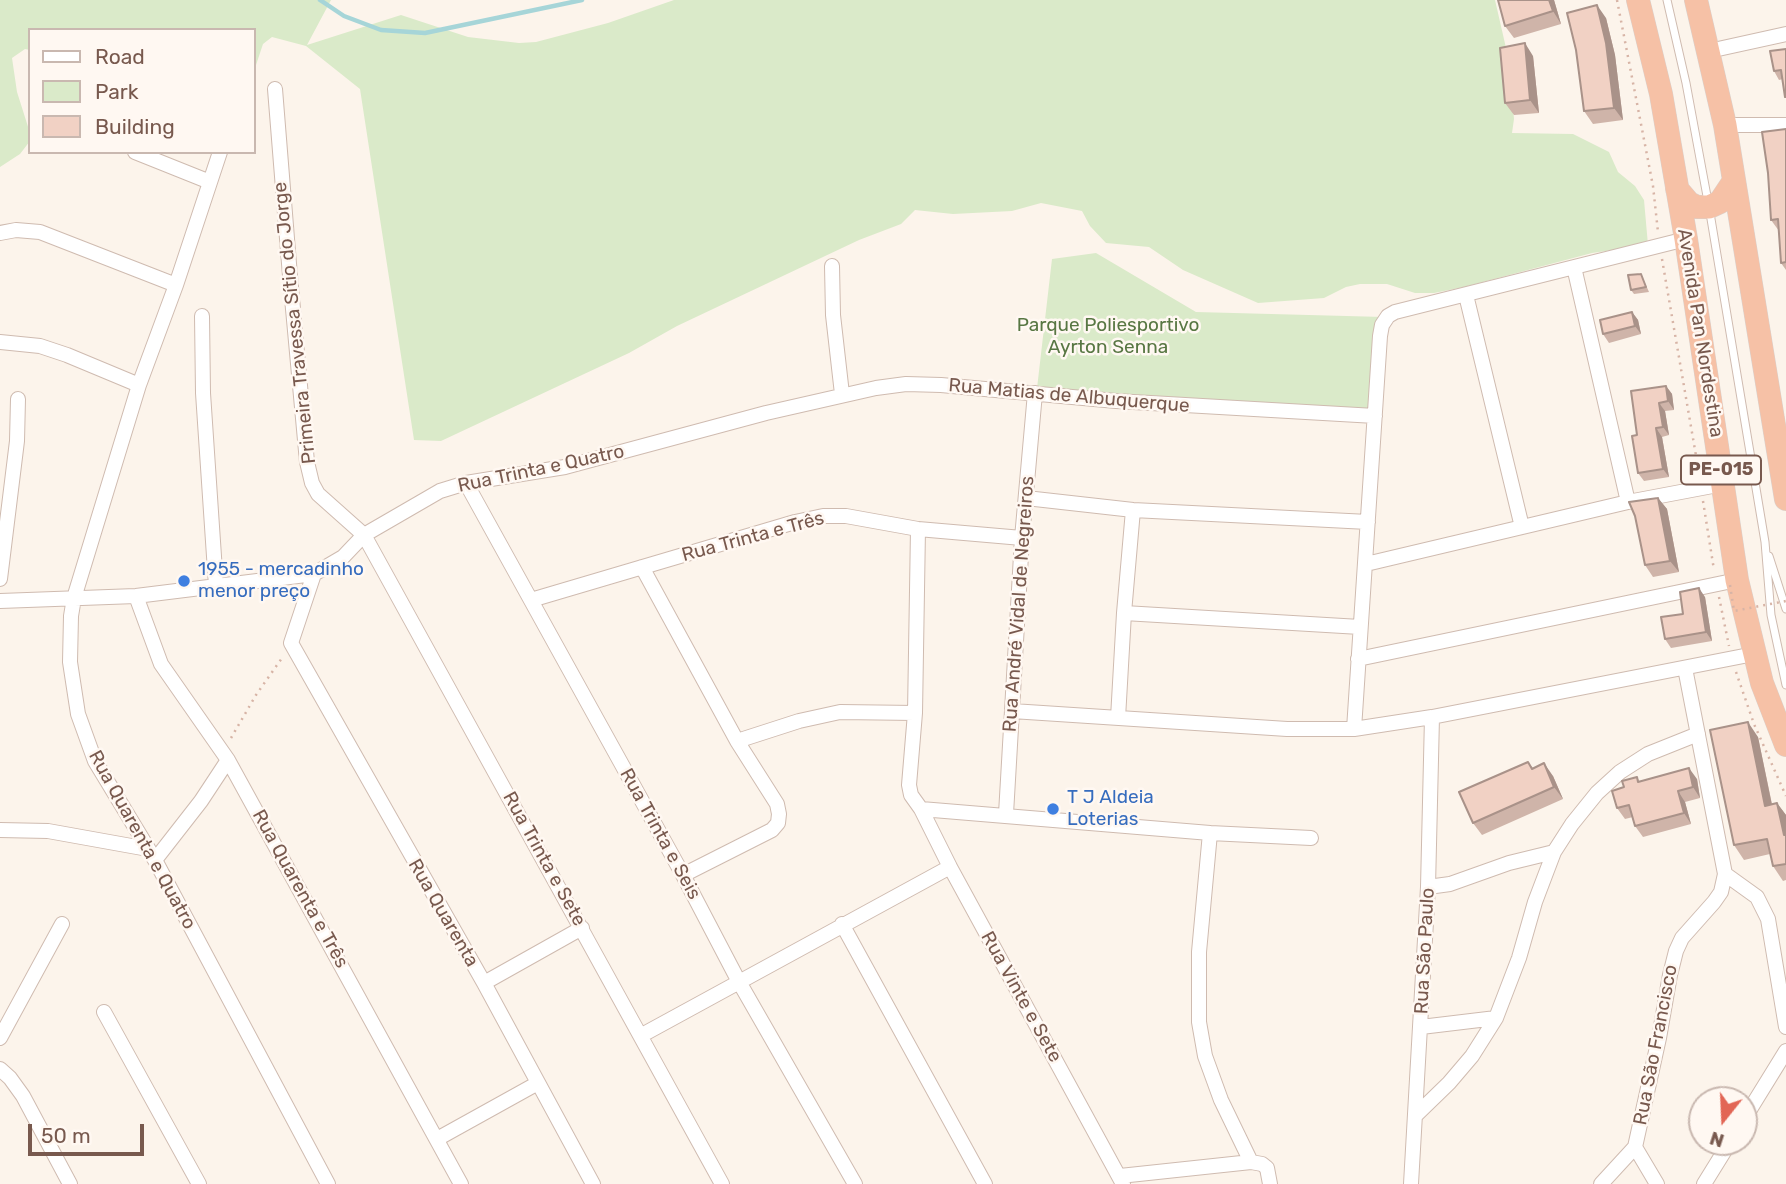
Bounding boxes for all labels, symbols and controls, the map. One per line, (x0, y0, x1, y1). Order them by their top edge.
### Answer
legend (28, 28, 256, 154)
text: Road (95, 44, 145, 69)
text: Park (95, 79, 139, 104)
text: Building (95, 114, 175, 139)
street label: Primeira Travessa Sítio do Jorge (269, 181, 321, 465)
street label: Avenida Pan Nordestina (1672, 227, 1728, 439)
park label: Parque Poliesportivo Ayrton Senna (1017, 315, 1199, 359)
street label: Rua Matias de Albuquerque (948, 374, 1190, 418)
street label: Rua Trinta e Quatro (456, 440, 626, 498)
road number: PE-015 (1681, 456, 1761, 484)
street label: Rua André Vidal de Negreiros (999, 475, 1039, 733)
street label: Rua Trinta e Três (679, 507, 827, 567)
place label: 1955 - mercadinho menor preço (198, 559, 364, 603)
marker: 1955 - mercadinho menor preço (176, 573, 192, 589)
street label: Rua Quarenta e Quatro (83, 747, 201, 933)
street label: Rua Trinta e Seis (615, 765, 705, 903)
place label: T J Aldeia Loterias (1067, 787, 1154, 831)
street label: Rua Trinta e Sete (498, 788, 590, 930)
marker: T J Aldeia Loterias (1045, 801, 1061, 817)
street label: Rua Quarenta e Três (247, 806, 353, 972)
street label: Rua Quarenta (403, 855, 483, 971)
street label: Rua São Paulo (1410, 887, 1440, 1015)
street label: Rua Vinte e Sete (976, 928, 1066, 1066)
street label: Rua São Francisco (1629, 963, 1683, 1127)
north arrow (1688, 1086, 1758, 1156)
scale bar (32, 1110, 147, 1154)
text: 50 m (41, 1123, 91, 1148)
text: N (1707, 1126, 1727, 1153)

